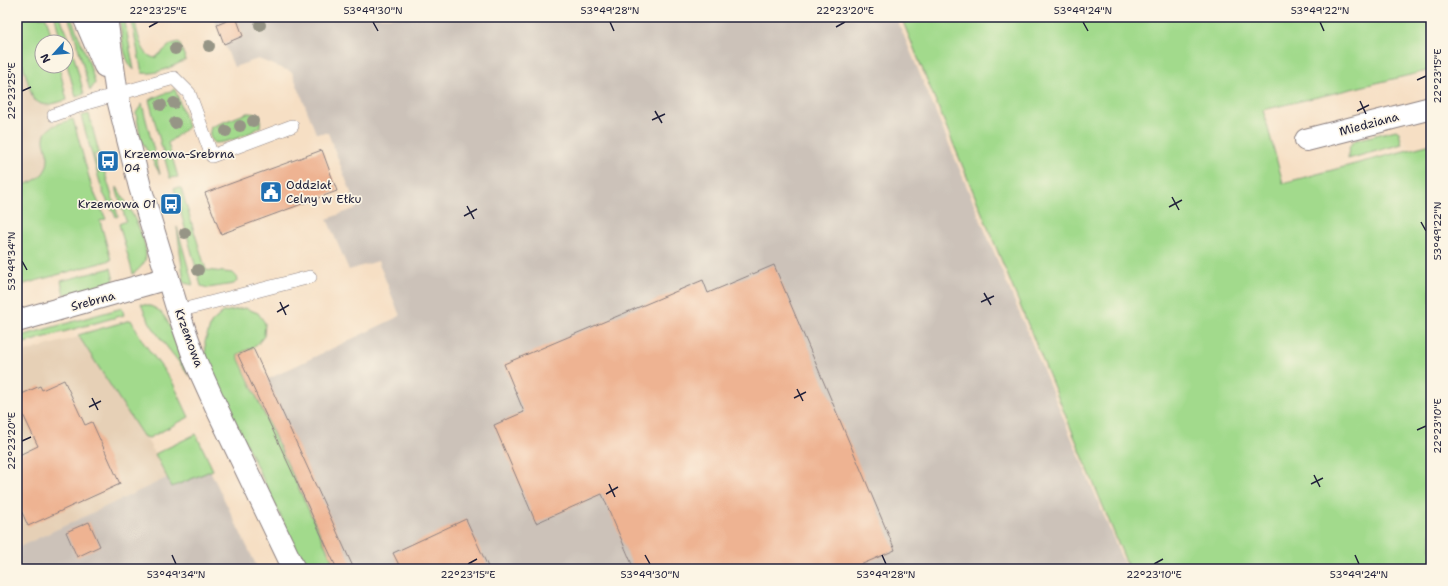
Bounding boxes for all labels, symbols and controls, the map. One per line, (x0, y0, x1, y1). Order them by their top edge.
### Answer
text: 22°23'25"E (129, 4, 187, 17)
text: 53°49'30"N (343, 4, 403, 17)
text: 53°49'28"N (581, 4, 639, 17)
text: 22°23'20"E (816, 4, 874, 17)
text: 53°49'24"N (1054, 4, 1112, 17)
text: 53°49'22"N (1291, 4, 1349, 17)
north arrow (34, 34, 74, 74)
text: 22°23'15"E (1431, 49, 1444, 103)
text: N (37, 51, 54, 66)
text: 22°23'25"E (5, 62, 18, 120)
street label: Miedziana (1337, 108, 1401, 140)
place label: Krzemowa-Srebrna 04 (124, 146, 235, 176)
bus stop icon: Krzemowa-Srebrna 04 (95, 148, 121, 174)
place label: Oddział Celny w Ełku (286, 177, 362, 207)
public building icon: Oddział Celny w Ełku (258, 179, 284, 205)
bus stop icon: Krzemowa 01 (158, 191, 184, 217)
place label: Krzemowa 01 (78, 196, 156, 212)
text: 53°49'22"N (1431, 202, 1444, 260)
text: 53°49'34"N (5, 232, 18, 290)
street label: Srebrna (69, 287, 117, 315)
street label: Krzemowa (171, 307, 207, 370)
text: 22°23'10"E (1431, 398, 1444, 454)
text: 22°23'20"E (5, 412, 18, 470)
text: 53°49'34"N (147, 568, 205, 581)
text: 22°23'15"E (441, 568, 495, 581)
text: 53°49'30"N (620, 568, 680, 581)
text: 53°49'28"N (857, 568, 915, 581)
text: 22°23'10"E (1126, 568, 1182, 581)
text: 53°49'24"N (1330, 568, 1388, 581)

